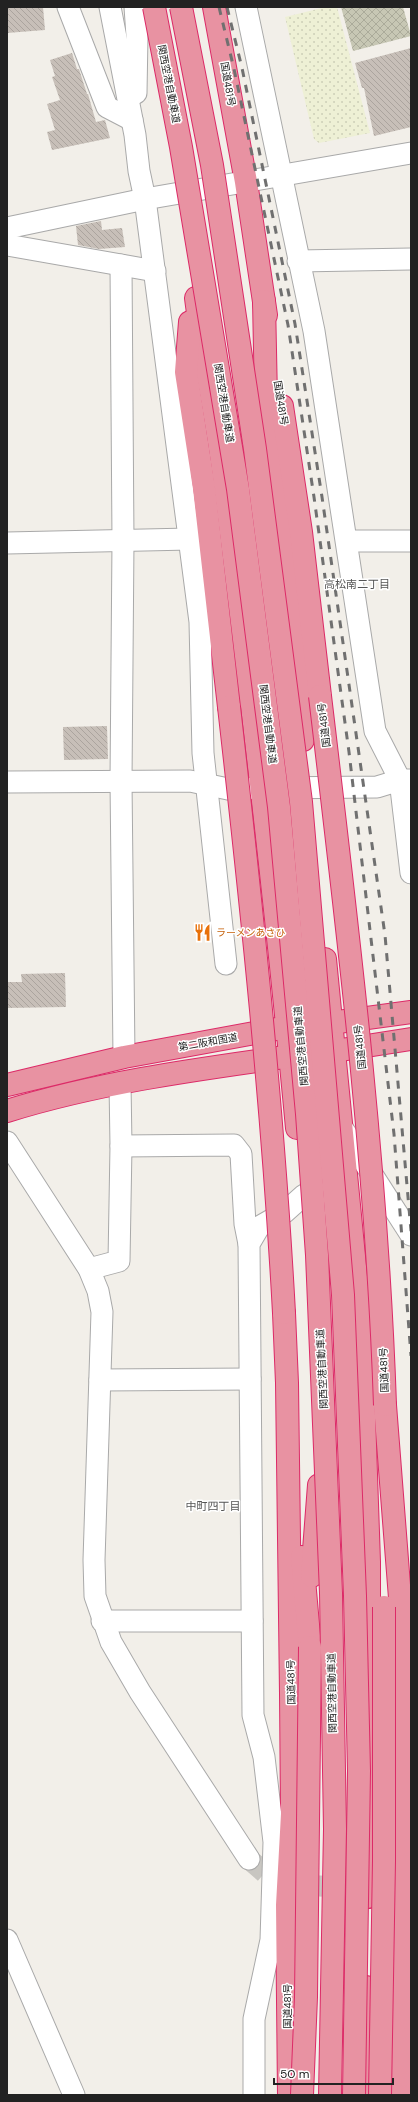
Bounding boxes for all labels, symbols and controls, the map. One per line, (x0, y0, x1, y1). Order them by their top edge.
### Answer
street label: 関西空港自動車道 (155, 43, 183, 125)
street label: 国道481号 (218, 61, 238, 107)
street label: 関西空港自動車道 (211, 362, 237, 444)
street label: 国道481号 (271, 380, 291, 426)
district label: 高松南二丁目 (324, 577, 390, 591)
street label: 関西空港自動車道 (257, 684, 279, 764)
street label: 国道481号 (315, 702, 333, 748)
restaurant icon: ラーメンあさひ (193, 922, 213, 942)
place label: ラーメンあさひ (216, 926, 286, 939)
street label: 関西空港自動車道 (291, 1006, 311, 1086)
street label: 国道481号 (351, 1024, 369, 1070)
street label: 第二阪和国道 (177, 1030, 239, 1054)
street label: 関西空港自動車道 (313, 1329, 331, 1409)
street label: 国道481号 (377, 1347, 391, 1393)
district label: 中町四丁目 (186, 1499, 241, 1513)
street label: 関西空港自動車道 (325, 1653, 339, 1733)
street label: 国道481号 (284, 1659, 298, 1705)
street label: 国道481号 (281, 1983, 294, 2029)
scale bar (274, 2060, 393, 2086)
text: 50 m (280, 2066, 309, 2082)

